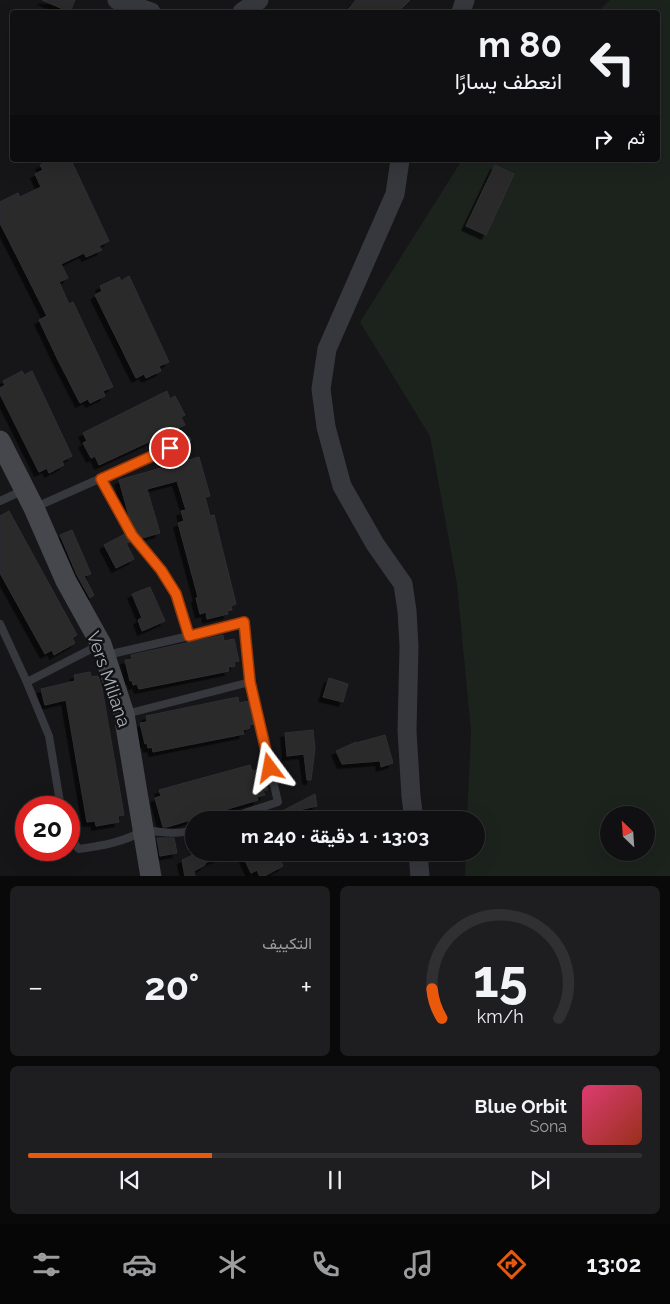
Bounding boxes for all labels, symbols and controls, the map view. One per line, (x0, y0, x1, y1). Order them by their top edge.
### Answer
text: 80 m (478, 24, 562, 65)
icon: left (580, 30, 645, 95)
text: انعطف يسارًا (455, 68, 562, 94)
icon: right (589, 125, 617, 153)
text: ثم (627, 126, 645, 148)
pin (149, 427, 191, 469)
icon: arrive (156, 434, 184, 462)
street label: Vers Miliana (83, 628, 135, 730)
position arrow (243, 741, 295, 793)
speed limit sign: 20 (15, 796, 80, 861)
north arrow (600, 806, 655, 861)
map controls (600, 806, 655, 861)
text: 13:03 · 1 دقيقة · 240 m (241, 825, 429, 847)
text: التكييف (262, 934, 312, 953)
text: 15 (473, 948, 527, 1009)
text: 20° (144, 964, 199, 1009)
text: − (28, 971, 43, 1004)
text: + (300, 971, 312, 1004)
text: km/h (476, 1006, 524, 1027)
text: Blue Orbit (475, 1095, 567, 1117)
text: Sona (530, 1117, 567, 1136)
icon: previous (116, 1166, 144, 1194)
icon: pause (321, 1166, 349, 1194)
icon: next (526, 1166, 554, 1194)
icon: filters (29, 1247, 64, 1282)
icon: car (122, 1247, 157, 1282)
icon: climate (215, 1247, 250, 1282)
icon: phone (308, 1247, 343, 1282)
icon: music (401, 1247, 436, 1282)
icon: directions (494, 1247, 529, 1282)
text: 13:02 (587, 1251, 641, 1277)

